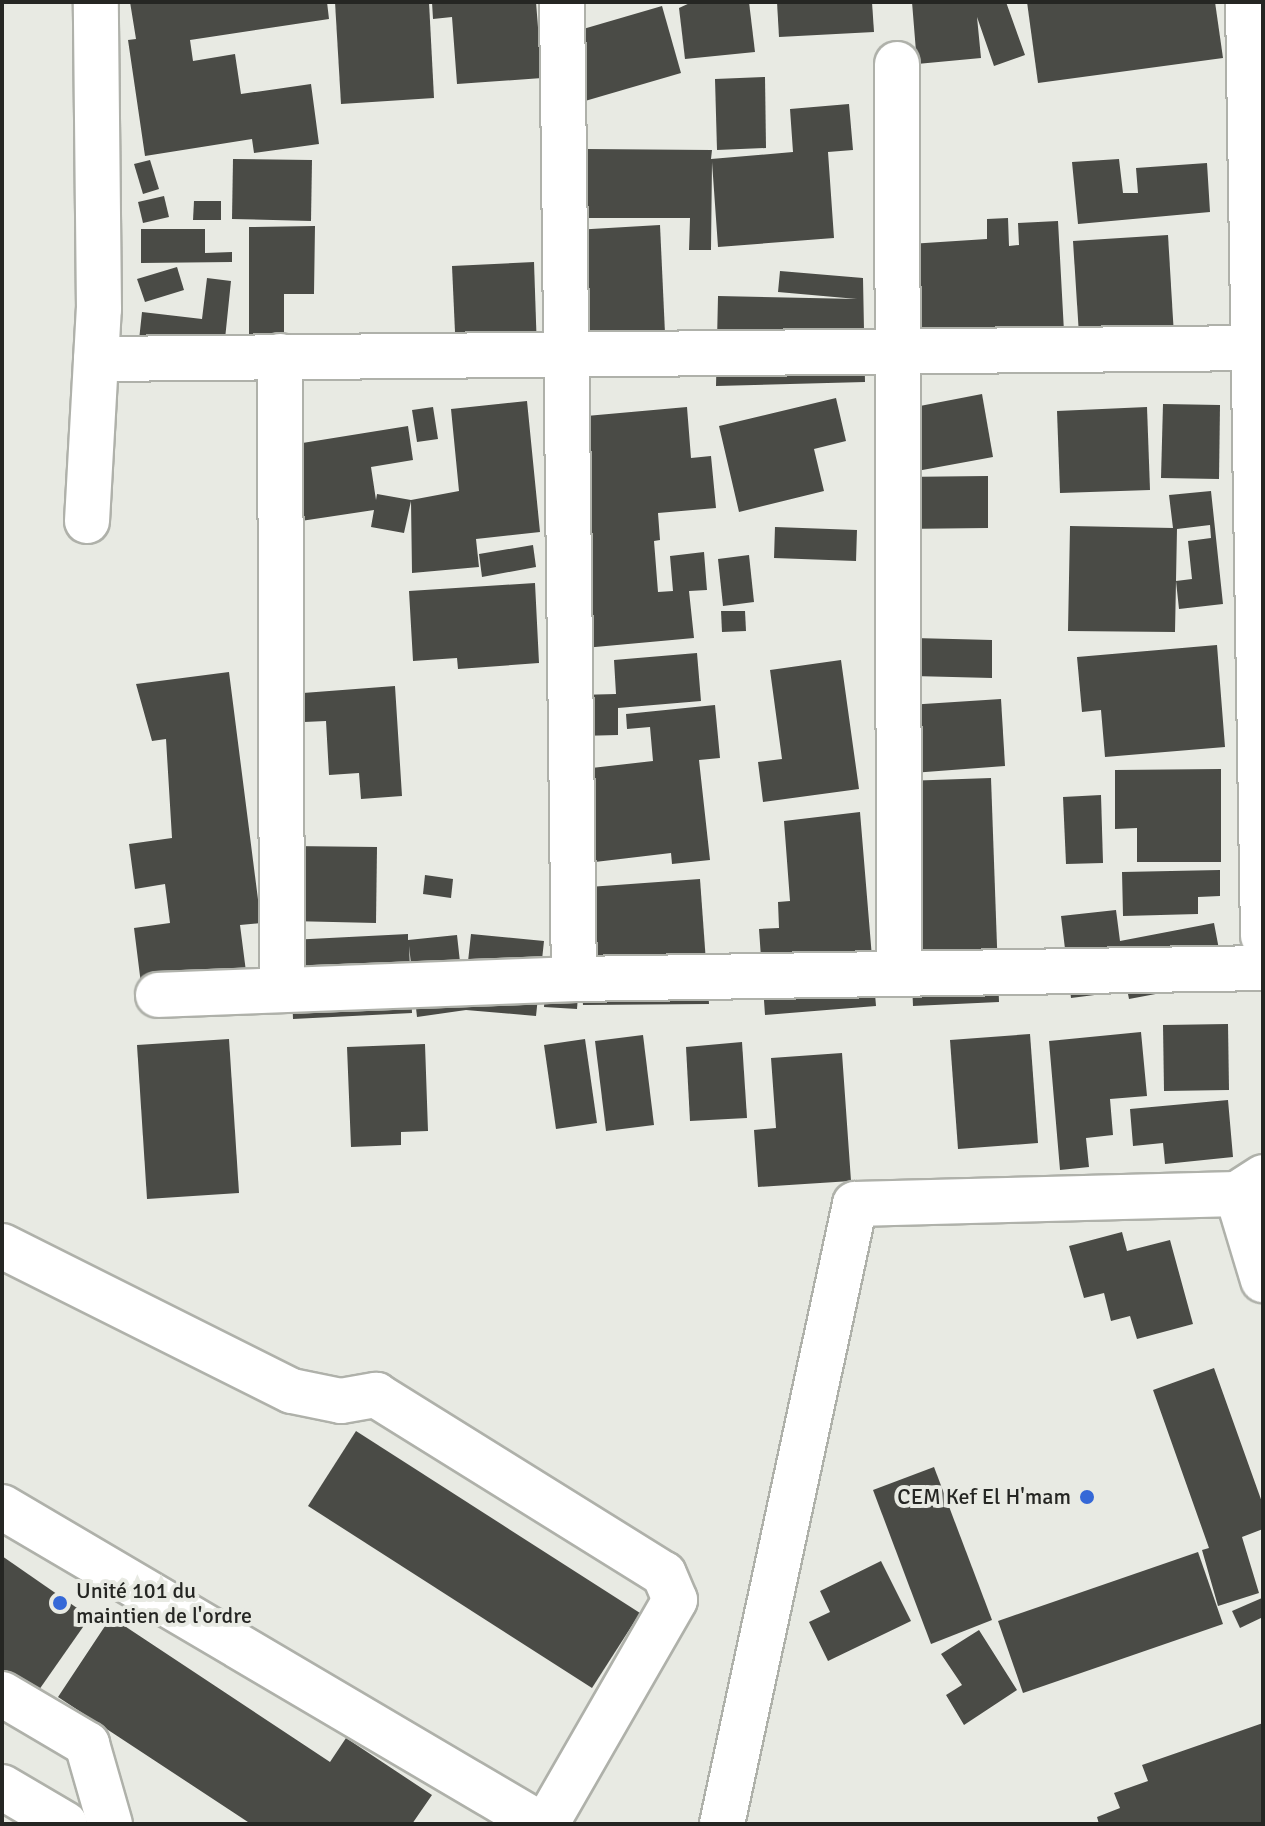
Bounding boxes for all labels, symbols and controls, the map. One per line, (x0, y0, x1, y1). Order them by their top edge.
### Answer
place label: CEM Kef El H'mam (897, 1484, 1071, 1510)
marker: CEM Kef El H'mam (1078, 1488, 1096, 1506)
place label: Unité 101 du maintien de l'ordre (76, 1577, 252, 1628)
marker: Unité 101 du maintien de l'ordre (51, 1594, 69, 1612)

